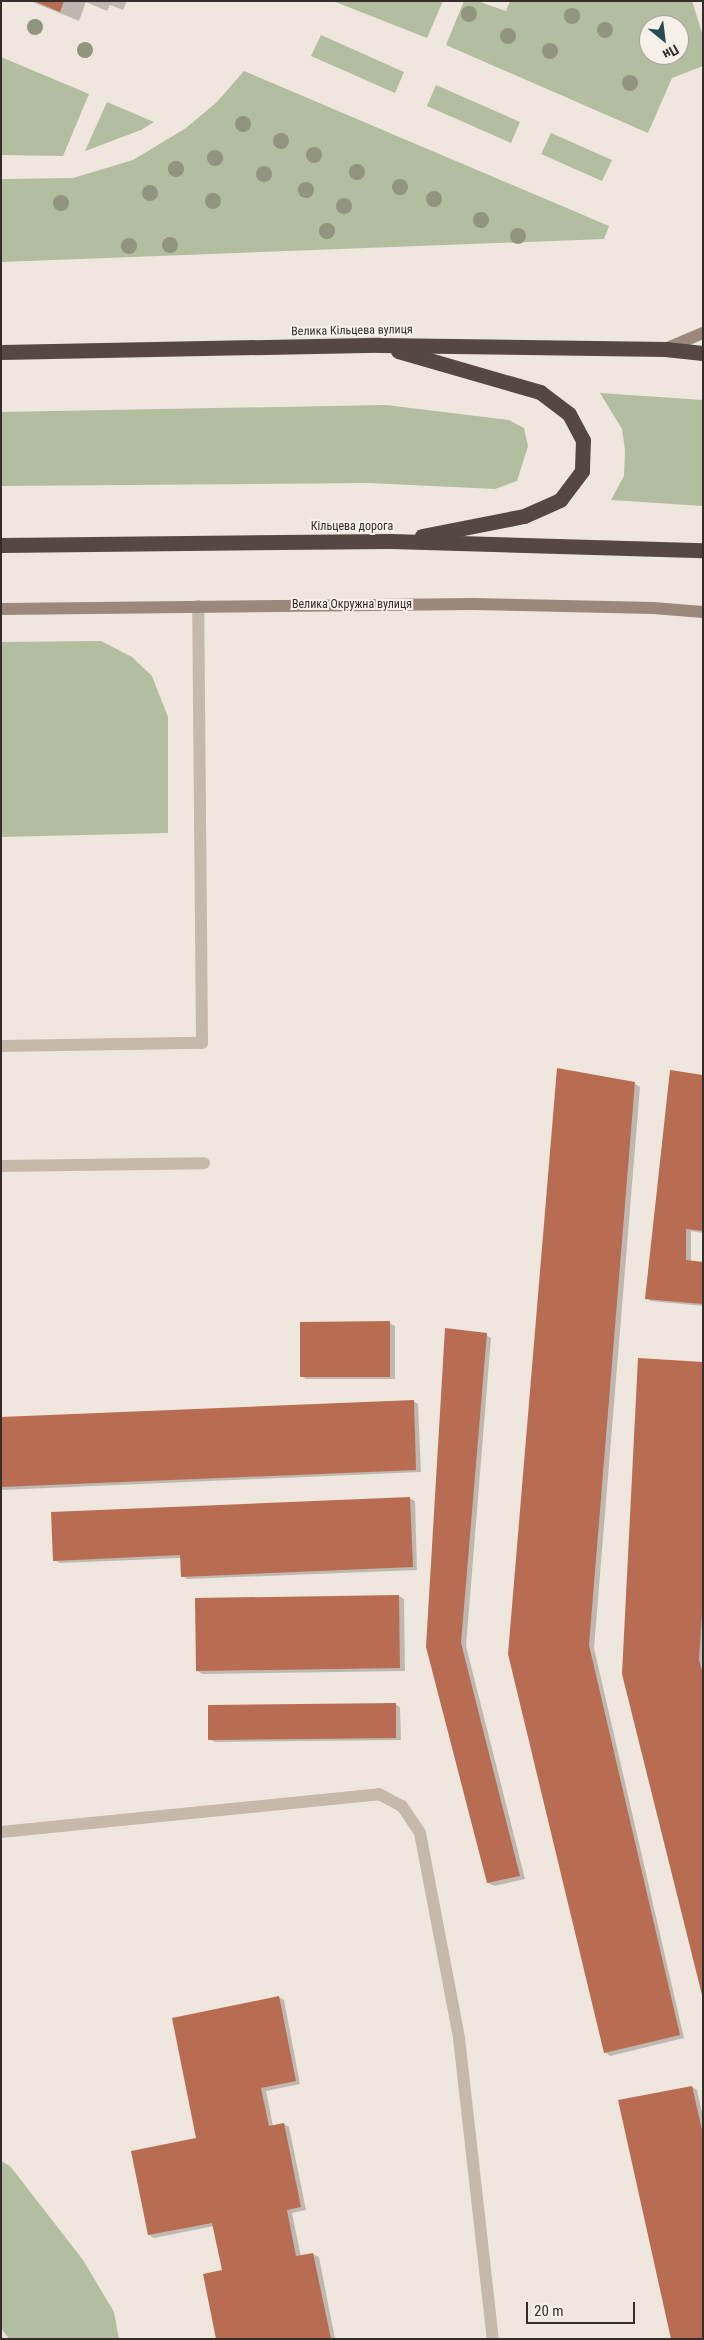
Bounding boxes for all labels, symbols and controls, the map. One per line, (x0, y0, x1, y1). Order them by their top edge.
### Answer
north arrow (639, 15, 689, 65)
text: Пн (660, 41, 681, 63)
street label: Велика Кільцева вулиця (291, 323, 413, 339)
street label: Кільцева дорога (311, 520, 393, 534)
street label: Велика Окружна вулиця (292, 598, 412, 612)
scale bar (529, 2292, 638, 2324)
text: 20 m (534, 2302, 564, 2320)

